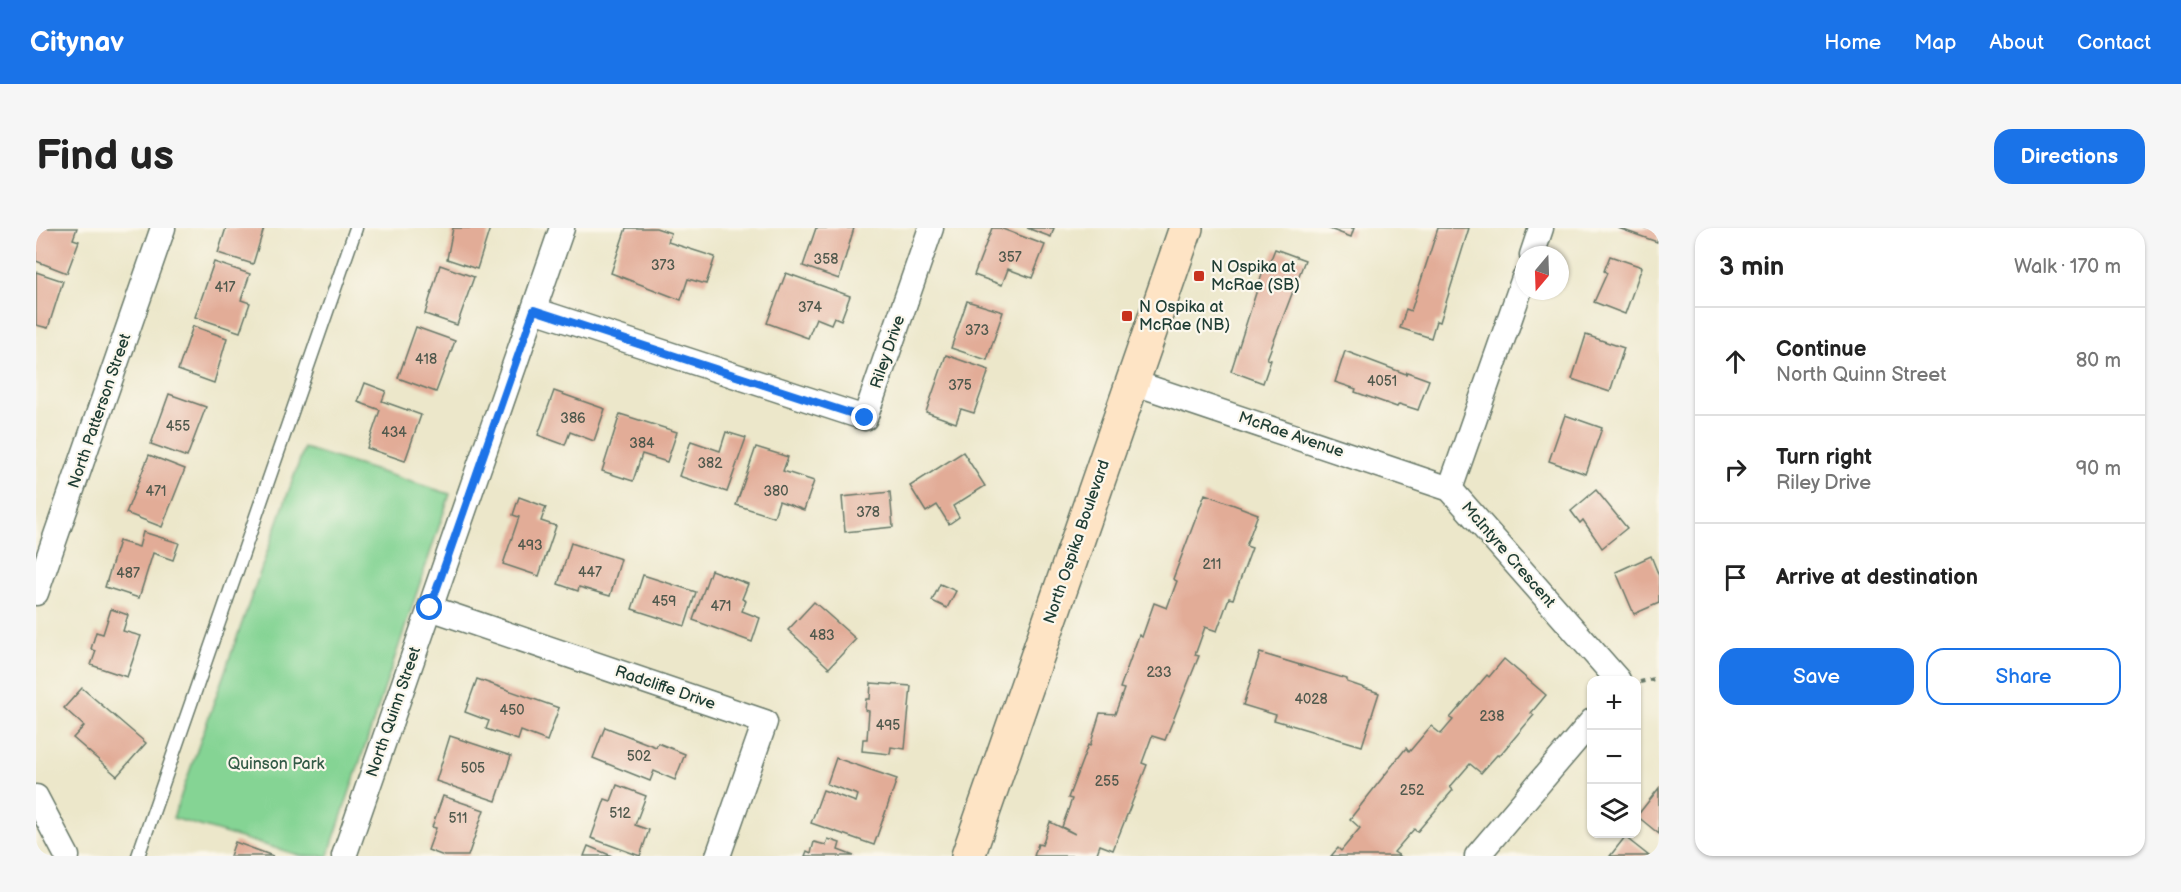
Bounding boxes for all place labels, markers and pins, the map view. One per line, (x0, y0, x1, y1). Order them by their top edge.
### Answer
place label: N Ospika at McRae (SB) (1211, 258, 1300, 295)
marker: N Ospika at McRae (SB) (1192, 269, 1206, 283)
place label: N Ospika at McRae (NB) (1139, 298, 1230, 335)
marker: N Ospika at McRae (NB) (1120, 309, 1134, 323)

